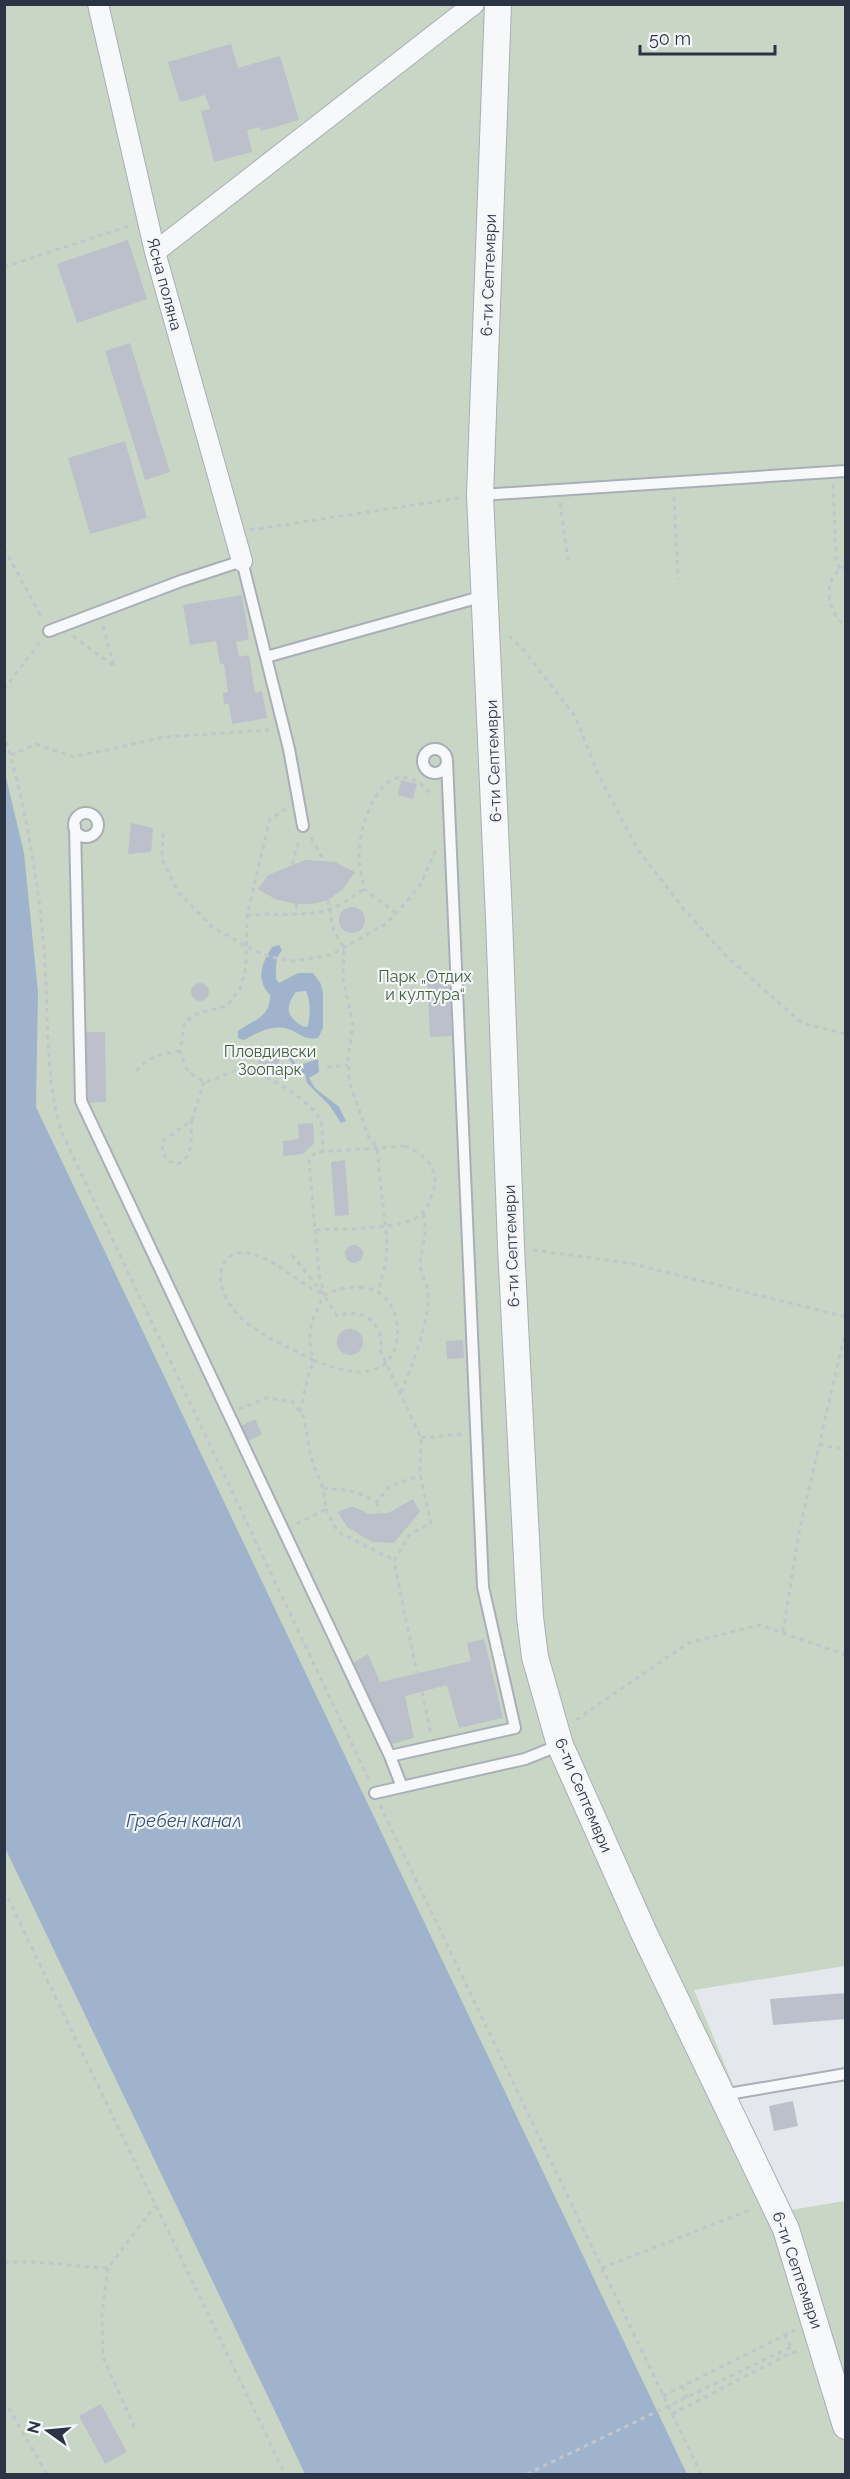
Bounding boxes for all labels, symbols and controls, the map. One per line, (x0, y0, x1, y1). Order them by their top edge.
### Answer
scale bar (640, 18, 775, 56)
text: 50 m (649, 28, 691, 49)
street label: 6-ти Септември (477, 213, 500, 337)
street label: Ясна поляна (143, 236, 186, 333)
street label: 6-ти Септември (482, 699, 505, 823)
park label: Парк „Отдих и култура“ (378, 967, 472, 1004)
park label: Пловдивски Зоопарк (224, 1042, 316, 1079)
street label: 6-ти Септември (500, 1184, 523, 1308)
street label: 6-ти Септември (551, 1735, 616, 1855)
water label: Гребен канал (126, 1810, 242, 1831)
street label: 6-ти Септември (769, 2209, 826, 2331)
north arrow (18, 2401, 78, 2461)
text: N (23, 2419, 45, 2436)

